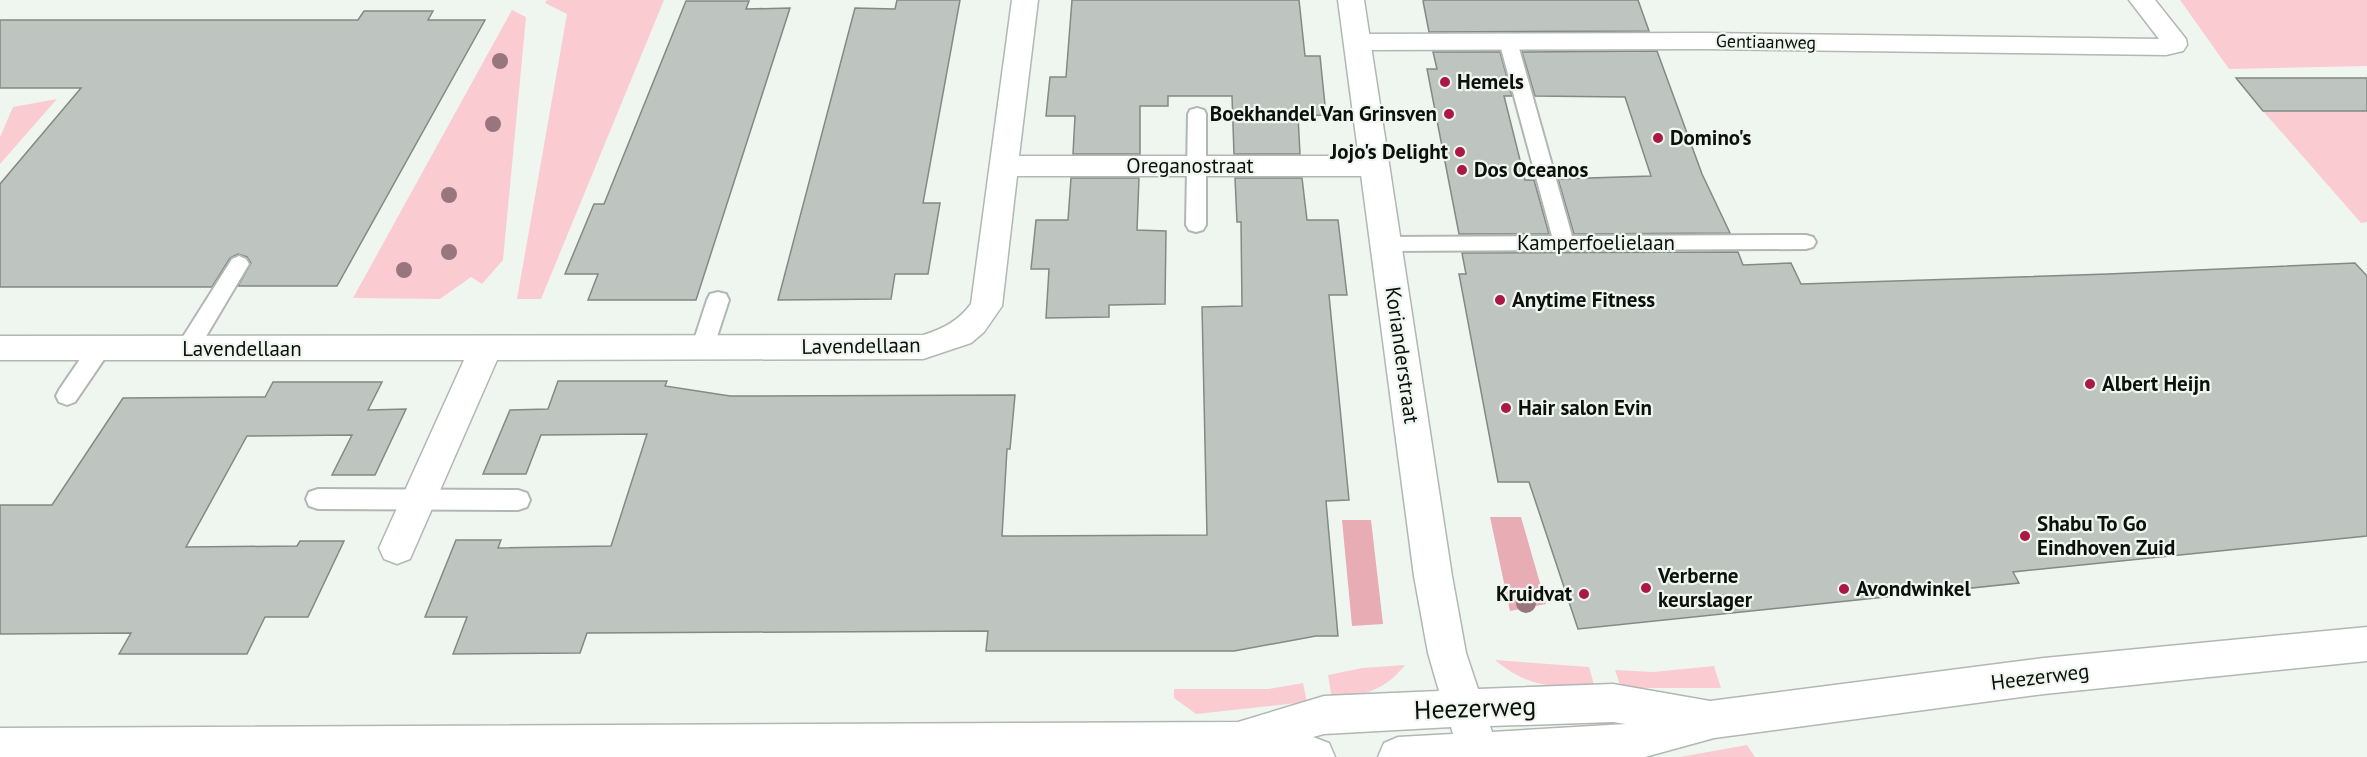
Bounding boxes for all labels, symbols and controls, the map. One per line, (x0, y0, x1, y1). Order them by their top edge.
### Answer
street label: Gentiaanweg (1716, 29, 1816, 54)
place label: Hemels (1457, 68, 1524, 95)
marker: Hemels (1438, 75, 1452, 89)
place label: Boekhandel Van Grinsven (1210, 100, 1437, 127)
marker: Boekhandel Van Grinsven (1442, 107, 1456, 121)
place label: Domino's (1670, 124, 1751, 151)
marker: Domino's (1651, 131, 1665, 145)
place label: Jojo's Delight (1329, 138, 1449, 165)
marker: Jojo's Delight (1453, 145, 1467, 159)
street label: Oreganostraat (1126, 152, 1254, 179)
place label: Dos Oceanos (1474, 156, 1588, 183)
marker: Dos Oceanos (1455, 163, 1469, 177)
street label: Kamperfoelielaan (1517, 229, 1675, 256)
street label: Korianderstraat (1380, 285, 1425, 425)
place label: Anytime Fitness (1512, 286, 1655, 313)
marker: Anytime Fitness (1493, 293, 1507, 307)
street label: Lavendellaan (801, 331, 921, 360)
street label: Lavendellaan (182, 335, 302, 362)
place label: Albert Heijn (2102, 370, 2211, 397)
marker: Albert Heijn (2083, 377, 2097, 391)
place label: Hair salon Evin (1518, 394, 1652, 421)
marker: Hair salon Evin (1499, 401, 1513, 415)
place label: Shabu To Go Eindhoven Zuid (2037, 510, 2175, 561)
marker: Shabu To Go Eindhoven Zuid (2018, 529, 2032, 543)
place label: Verberne keurslager (1657, 562, 1753, 613)
place label: Avondwinkel (1856, 575, 1971, 602)
place label: Kruidvat (1496, 580, 1573, 607)
marker: Verberne keurslager (1639, 581, 1653, 595)
marker: Avondwinkel (1837, 582, 1851, 596)
marker: Kruidvat (1577, 587, 1591, 601)
street label: Heezerweg (1989, 657, 2091, 696)
street label: Heezerweg (1413, 689, 1537, 726)

